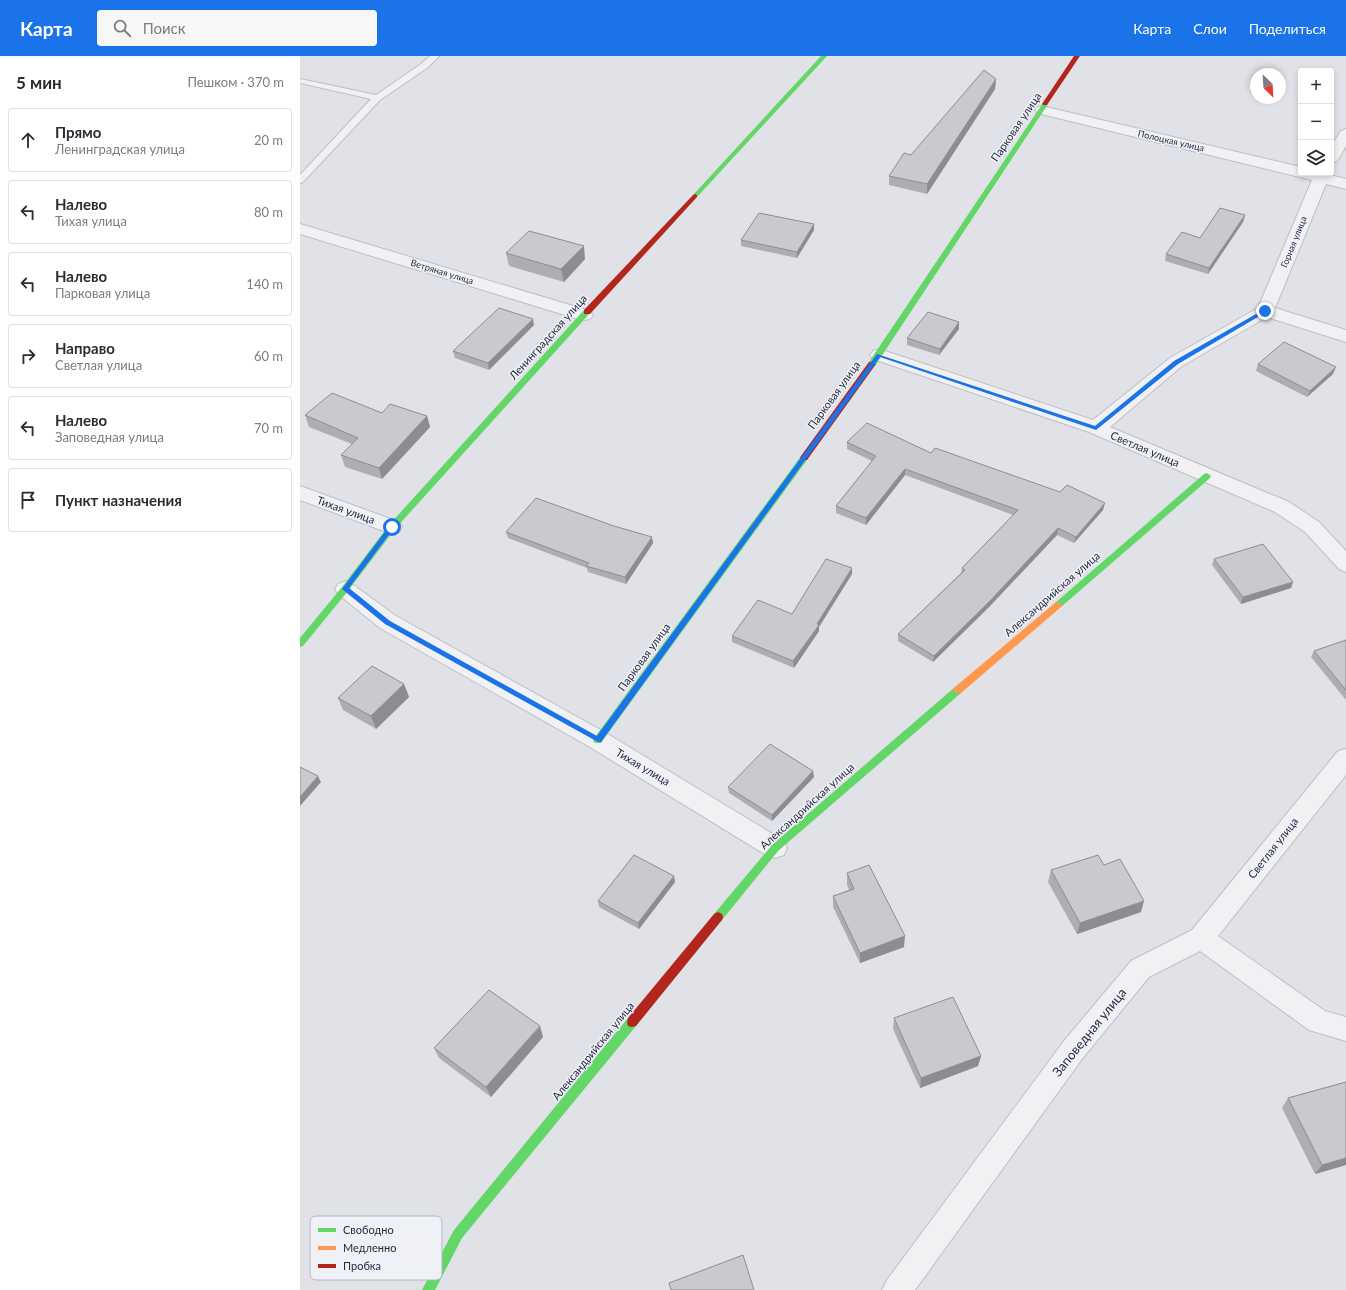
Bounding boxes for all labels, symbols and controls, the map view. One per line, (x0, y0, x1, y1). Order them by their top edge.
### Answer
search box (97, 10, 377, 46)
text: Карта (20, 17, 73, 40)
icon: search (111, 17, 133, 39)
text: Поиск (143, 19, 186, 37)
text: Карта (1133, 20, 1171, 37)
text: Слои (1193, 20, 1227, 37)
text: Поделиться (1249, 20, 1326, 37)
north arrow (1250, 68, 1286, 104)
map controls (1298, 68, 1334, 176)
button: + (1298, 68, 1334, 104)
text: 5 мин (16, 72, 62, 93)
text: Пешком · 370 m (187, 74, 284, 90)
street label: Парковая улица (988, 90, 1043, 164)
button: − (1298, 104, 1334, 140)
text: Прямо (55, 123, 101, 141)
street label: Полоцкая улица (1137, 128, 1205, 153)
icon: ahead (17, 129, 39, 151)
text: 20 m (254, 132, 283, 148)
button: layers (1298, 140, 1334, 176)
text: Ленинградская улица (55, 141, 185, 157)
text: Налево (55, 195, 107, 213)
icon: left (17, 201, 39, 223)
text: 80 m (254, 204, 283, 220)
text: Тихая улица (55, 213, 127, 229)
street label: Горная улица (1278, 215, 1309, 269)
street label: Ветряная улица (409, 257, 475, 286)
text: Налево (55, 267, 107, 285)
icon: left (17, 273, 39, 295)
text: 140 m (246, 276, 283, 292)
text: Парковая улица (55, 285, 150, 301)
street label: Ленинградская улица (505, 291, 589, 383)
route end (1256, 302, 1274, 320)
text: Направо (55, 339, 115, 357)
icon: right (17, 345, 39, 367)
text: 60 m (254, 348, 283, 364)
text: Светлая улица (55, 357, 142, 373)
street label: Парковая улица (805, 358, 863, 431)
text: Налево (55, 411, 107, 429)
icon: left (17, 417, 39, 439)
text: 70 m (254, 420, 283, 436)
street label: Светлая улица (1109, 428, 1182, 469)
text: Заповедная улица (55, 429, 164, 445)
icon: arrive (17, 489, 39, 511)
text: Пункт назначения (55, 491, 182, 509)
street label: Тихая улица (315, 493, 377, 526)
route start (383, 518, 401, 536)
street label: Александрийская улица (1001, 549, 1102, 639)
street label: Парковая улица (615, 620, 673, 693)
street label: Тихая улица (614, 745, 673, 788)
street label: Александрийская улица (757, 760, 857, 851)
street label: Светлая улица (1245, 815, 1300, 881)
street label: Заповедная улица (1049, 985, 1129, 1079)
street label: Александрийская улица (549, 999, 636, 1102)
legend (310, 1216, 442, 1280)
text: Свободно (343, 1223, 394, 1236)
text: Медленно (343, 1241, 396, 1254)
text: Пробка (343, 1259, 381, 1272)

